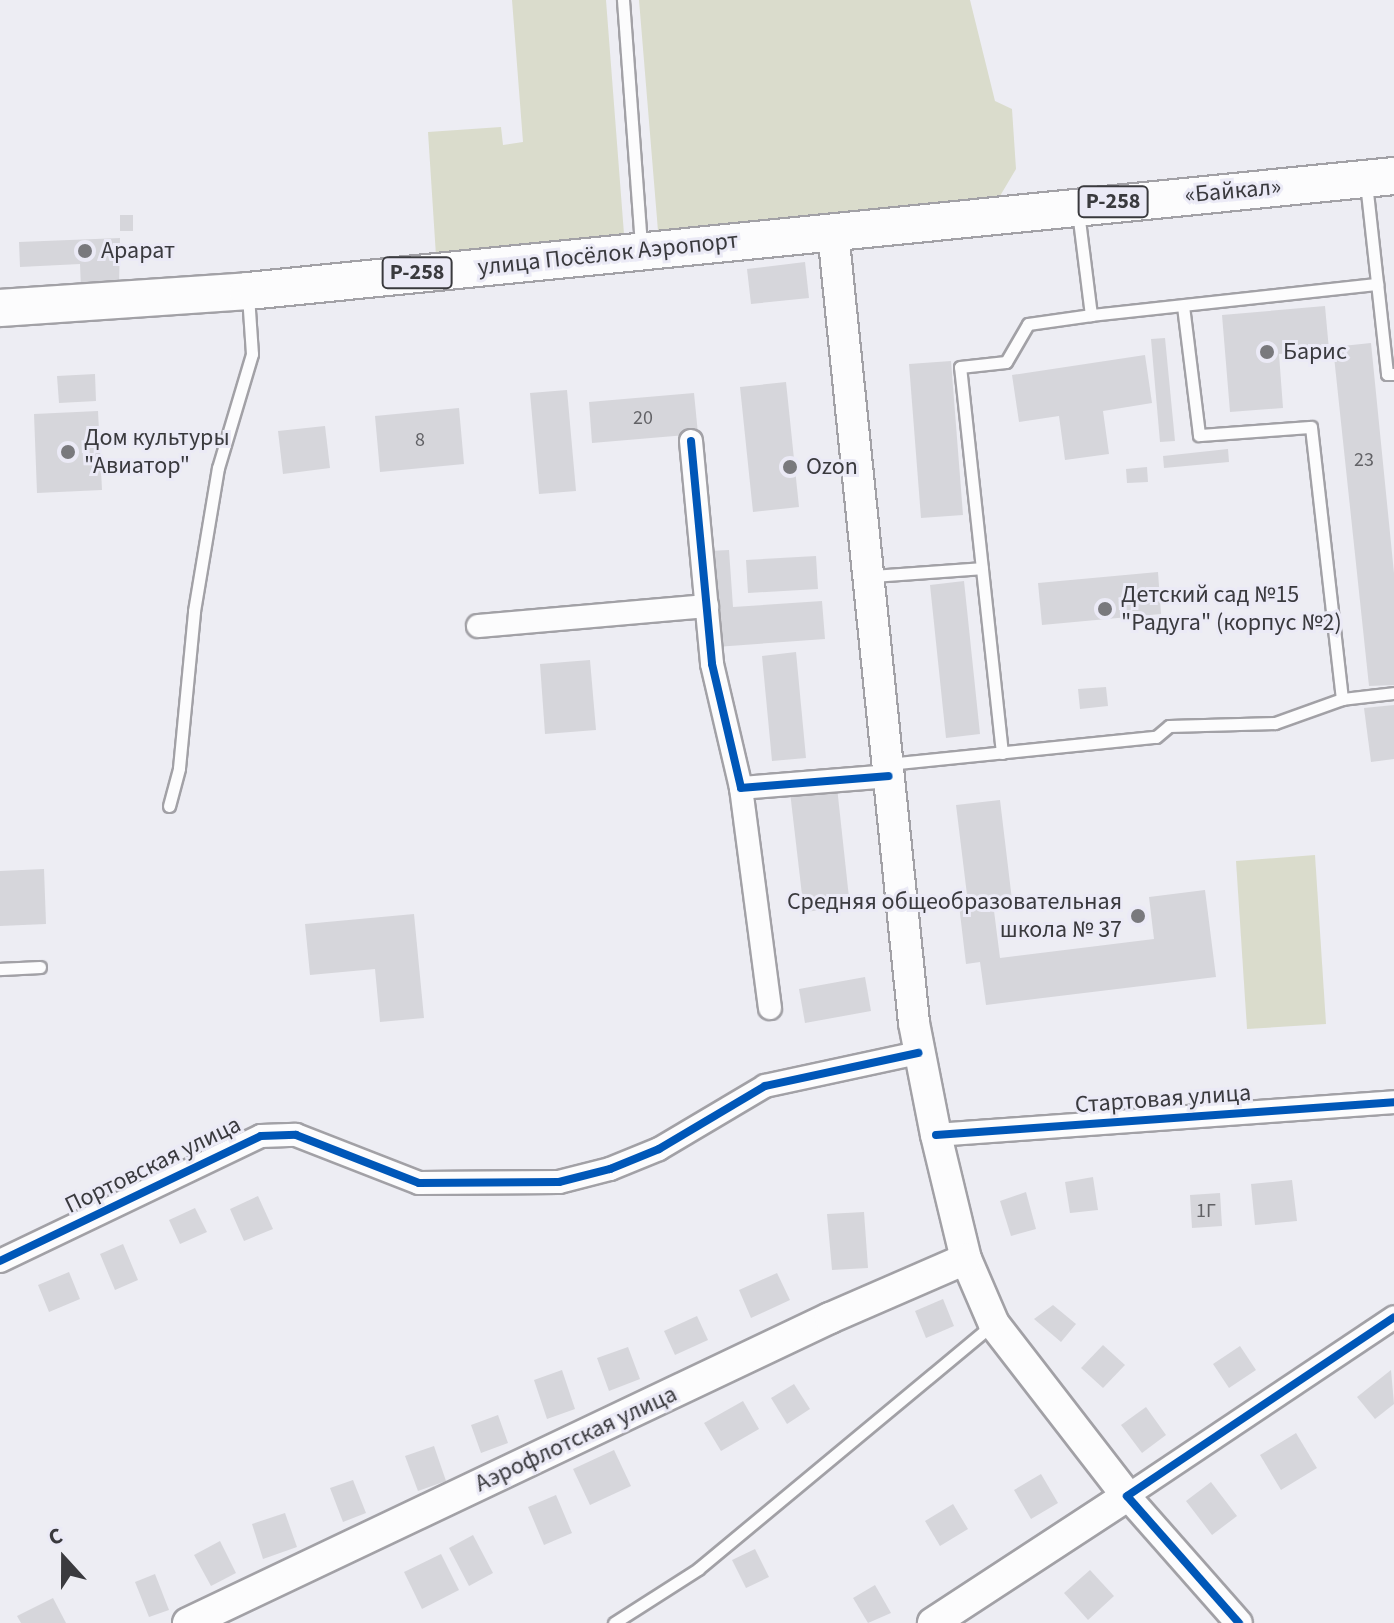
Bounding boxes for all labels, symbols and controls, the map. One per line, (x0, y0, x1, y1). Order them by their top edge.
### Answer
street label: «Байкал» (1184, 172, 1282, 210)
road number: Р-258 (1077, 184, 1149, 220)
street label: улица Посёлок Аэропорт (476, 226, 740, 282)
place label: Арарат (101, 237, 175, 265)
marker: Арарат (76, 242, 94, 260)
road number: Р-258 (381, 255, 453, 291)
place label: Барис (1283, 338, 1347, 366)
marker: Барис (1258, 343, 1276, 361)
house number: 20 (633, 406, 653, 430)
place label: Дом культуры "Авиатор" (84, 424, 230, 480)
house number: 8 (415, 428, 425, 452)
marker: Дом культуры "Авиатор" (59, 443, 77, 461)
house number: 23 (1354, 448, 1374, 472)
place label: Ozon (806, 453, 858, 481)
marker: Ozon (781, 458, 799, 476)
place label: Детский сад №15 "Радуга" (корпус №2) (1121, 581, 1342, 637)
marker: Детский сад №15 "Радуга" (корпус №2) (1096, 600, 1114, 618)
place label: Средняя общеобразовательная школа № 37 (787, 888, 1122, 944)
marker: Средняя общеобразовательная школа № 37 (1129, 907, 1147, 925)
street label: Стартовая улица (1074, 1078, 1252, 1120)
street label: Портовская улица (60, 1110, 246, 1220)
house number: 1Г (1196, 1199, 1216, 1223)
street label: Аэрофлотская улица (471, 1380, 681, 1498)
north arrow (24, 1519, 104, 1599)
text: С (44, 1519, 67, 1554)

